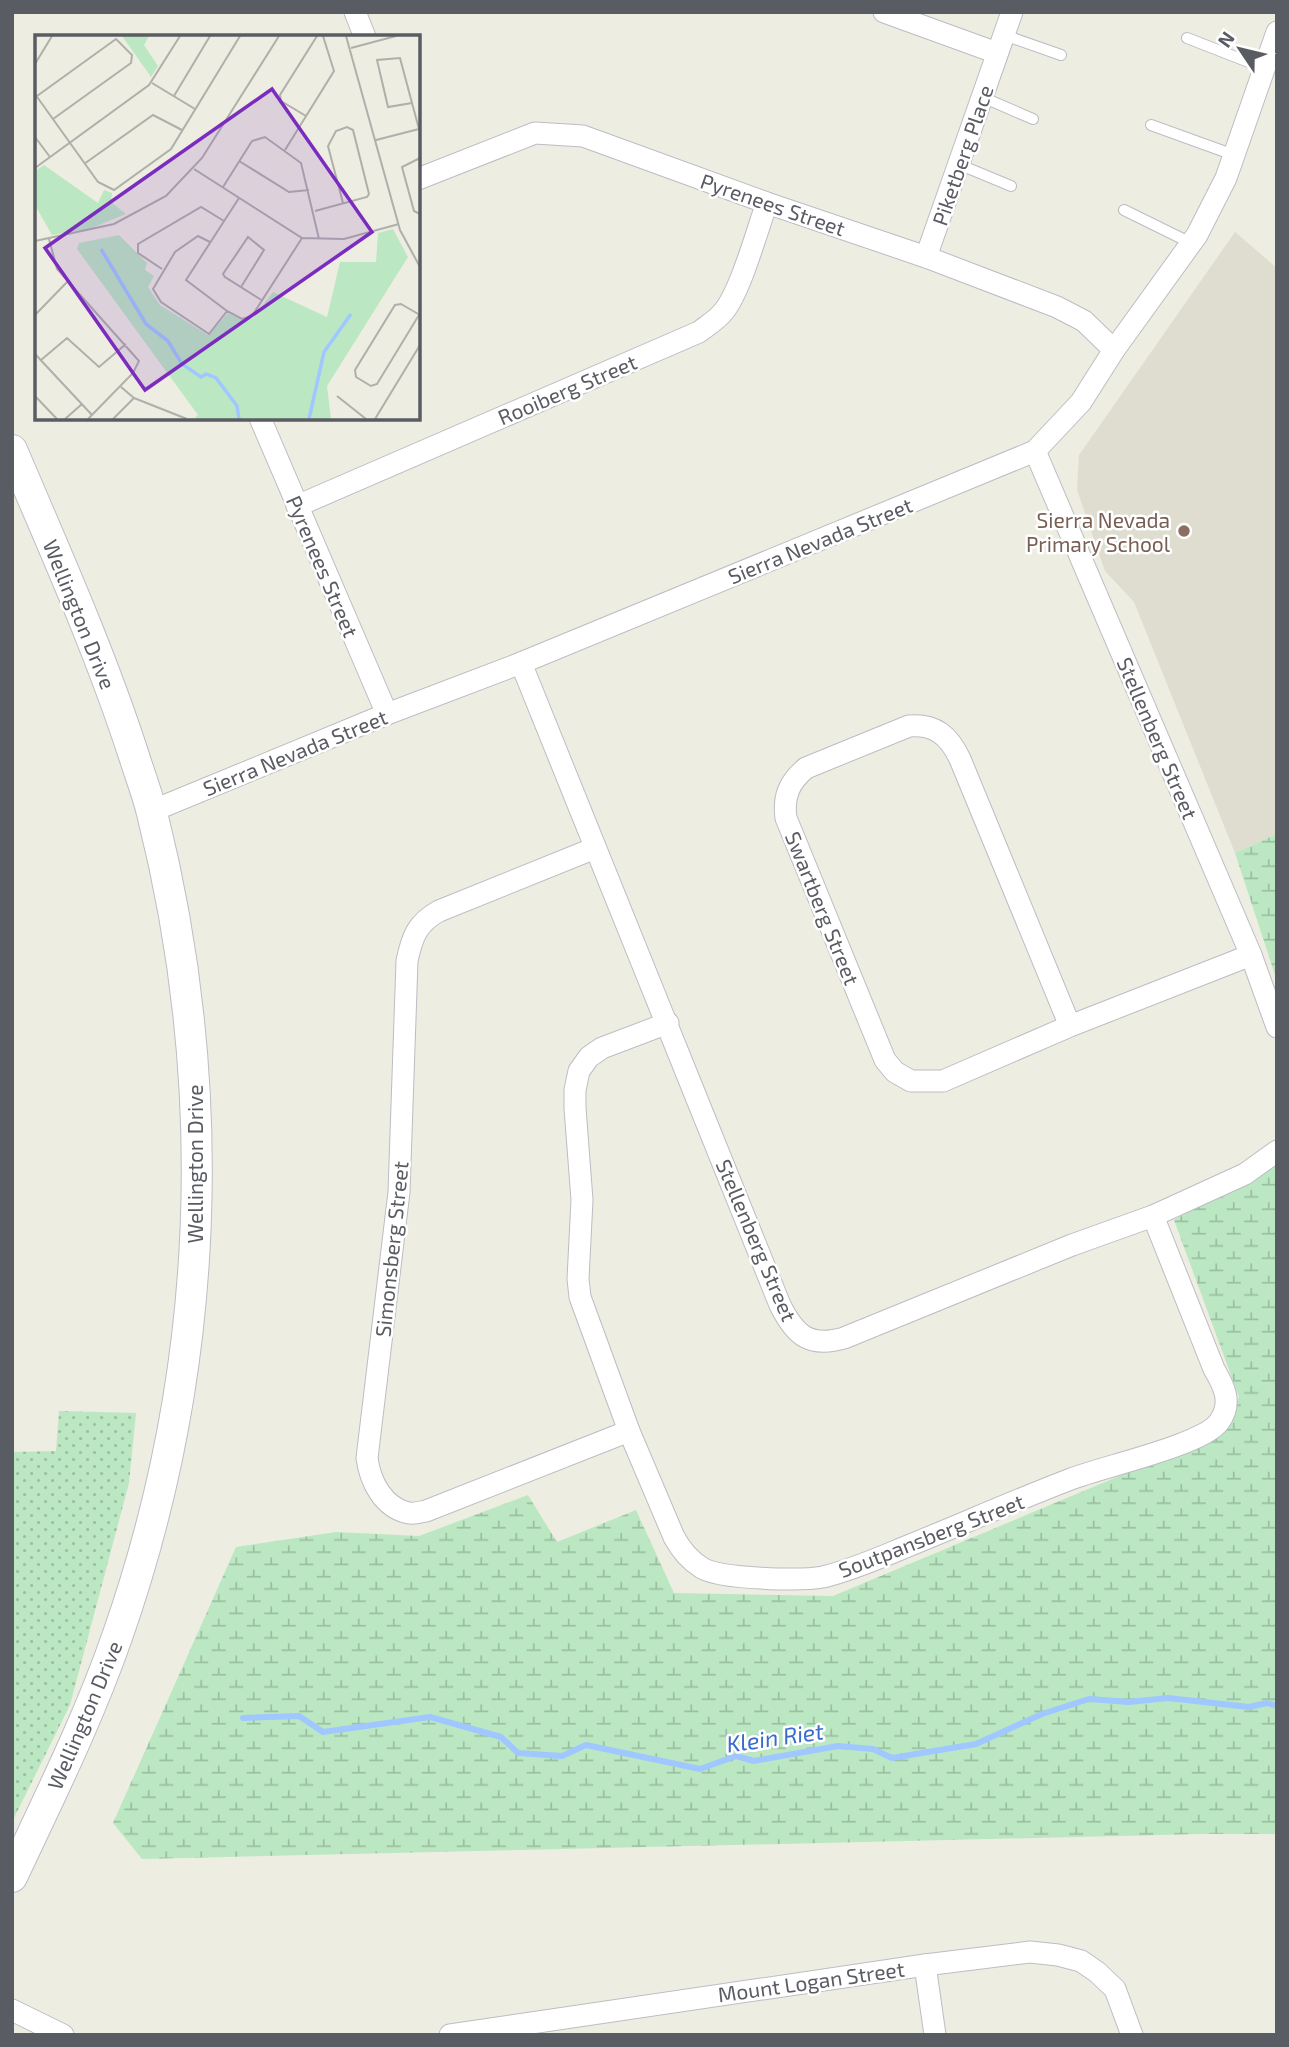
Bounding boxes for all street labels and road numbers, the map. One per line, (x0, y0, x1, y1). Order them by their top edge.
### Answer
street label: Piketberg Place (926, 82, 998, 228)
street label: Pyrenees Street (697, 168, 849, 240)
street label: Rooiberg Street (494, 349, 640, 429)
street label: Pyrenees Street (282, 491, 364, 641)
street label: Sierra Nevada Street (724, 492, 916, 588)
street label: Wellington Drive (39, 536, 121, 692)
street label: Stellenberg Street (1113, 653, 1203, 823)
street label: Sierra Nevada Street (199, 704, 391, 800)
street label: Swartberg Street (781, 828, 865, 988)
street label: Wellington Drive (182, 1084, 207, 1244)
street label: Stellenberg Street (712, 1155, 802, 1325)
street label: Simonsberg Street (369, 1160, 413, 1338)
street label: Soutpansberg Street (835, 1488, 1027, 1582)
street label: Wellington Drive (41, 1637, 127, 1793)
street label: Mount Logan Street (716, 1956, 906, 2006)

